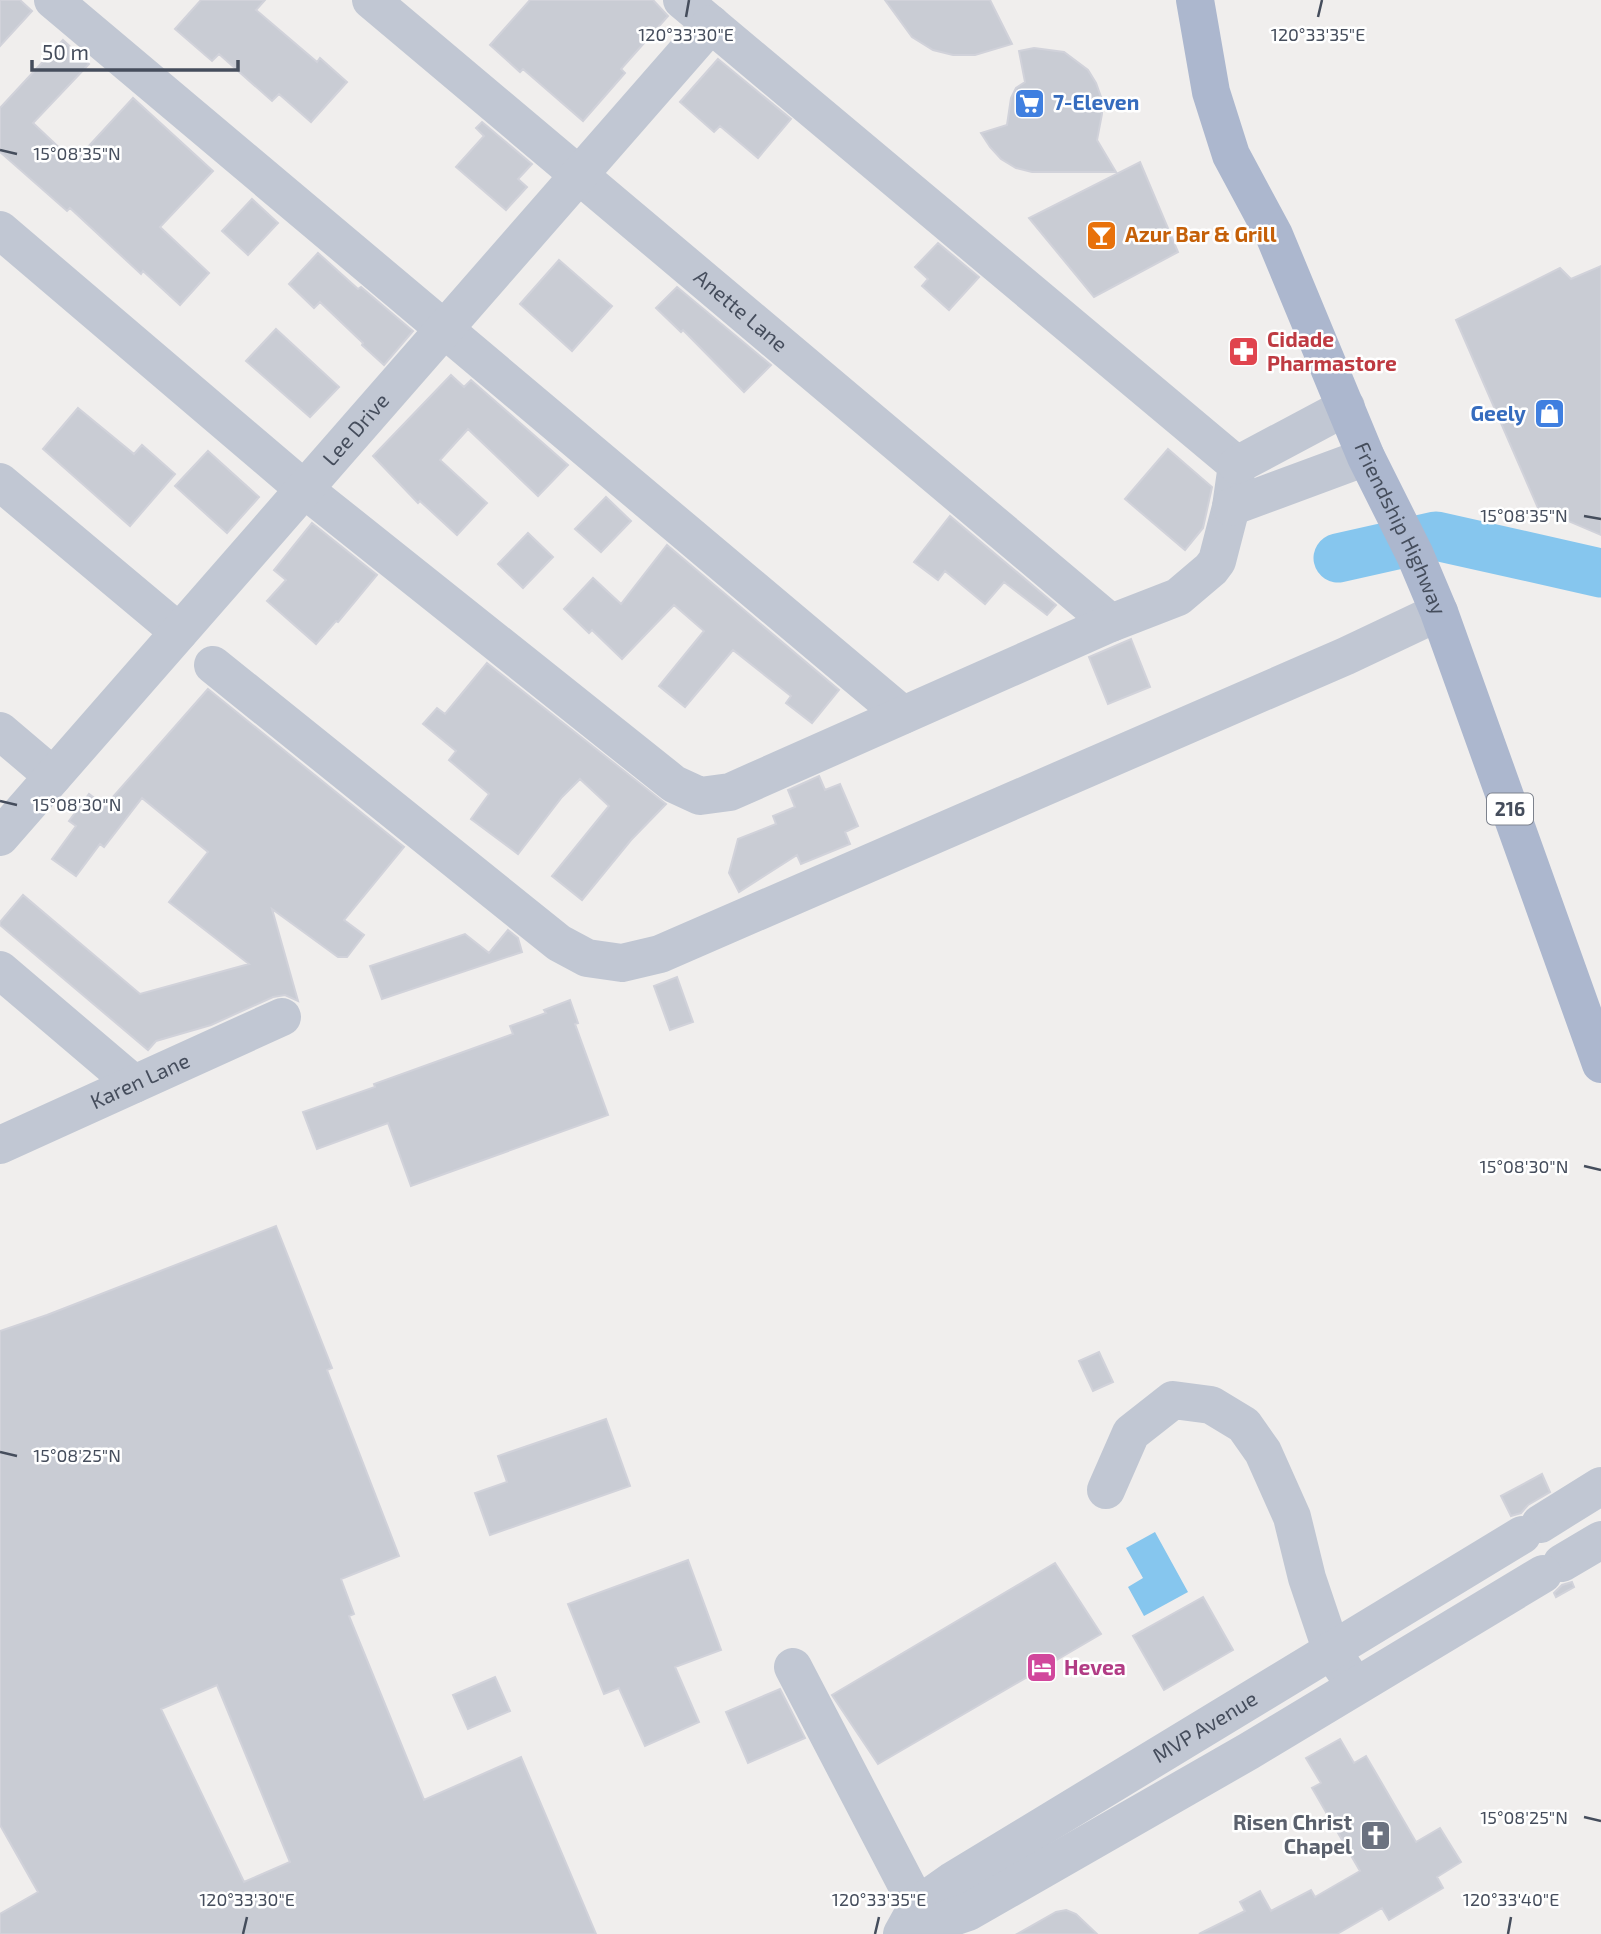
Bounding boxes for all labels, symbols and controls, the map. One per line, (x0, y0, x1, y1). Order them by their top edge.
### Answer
text: 120°33'30"E (638, 23, 734, 45)
text: 120°33'35"E (1271, 23, 1365, 45)
scale bar (32, 28, 238, 72)
text: 50 m (42, 39, 89, 64)
supermarket icon: 7-Eleven (1013, 86, 1047, 120)
place label: 7-Eleven (1053, 89, 1139, 114)
text: 15°08'35"N (33, 142, 121, 164)
bar icon: Azur Bar & Grill (1085, 218, 1119, 252)
place label: Azur Bar & Grill (1125, 221, 1277, 246)
street label: Anette Lane (690, 264, 793, 356)
place label: Cidade Pharmastore (1267, 326, 1397, 375)
pharmacy icon: Cidade Pharmastore (1227, 335, 1261, 369)
street label: Lee Drive (317, 387, 393, 470)
shop icon: Geely (1532, 397, 1566, 431)
place label: Geely (1470, 400, 1526, 426)
street label: Friendship Highway (1350, 438, 1453, 618)
text: 15°08'35"N (1480, 504, 1568, 526)
text: 15°08'30"N (33, 793, 121, 815)
road number: 216 (1487, 794, 1533, 824)
street label: Karen Lane (86, 1047, 193, 1113)
text: 15°08'30"N (1480, 1155, 1568, 1177)
text: 15°08'25"N (33, 1444, 121, 1466)
hotel icon: Hevea (1024, 1651, 1058, 1685)
place label: Hevea (1064, 1654, 1126, 1679)
street label: MVP Avenue (1148, 1685, 1261, 1767)
text: 15°08'25"N (1480, 1806, 1568, 1828)
place label: Risen Christ Chapel (1233, 1809, 1352, 1858)
church icon: Risen Christ Chapel (1358, 1818, 1392, 1852)
text: 120°33'30"E (199, 1888, 295, 1910)
text: 120°33'35"E (832, 1888, 926, 1910)
text: 120°33'40"E (1463, 1888, 1559, 1910)

